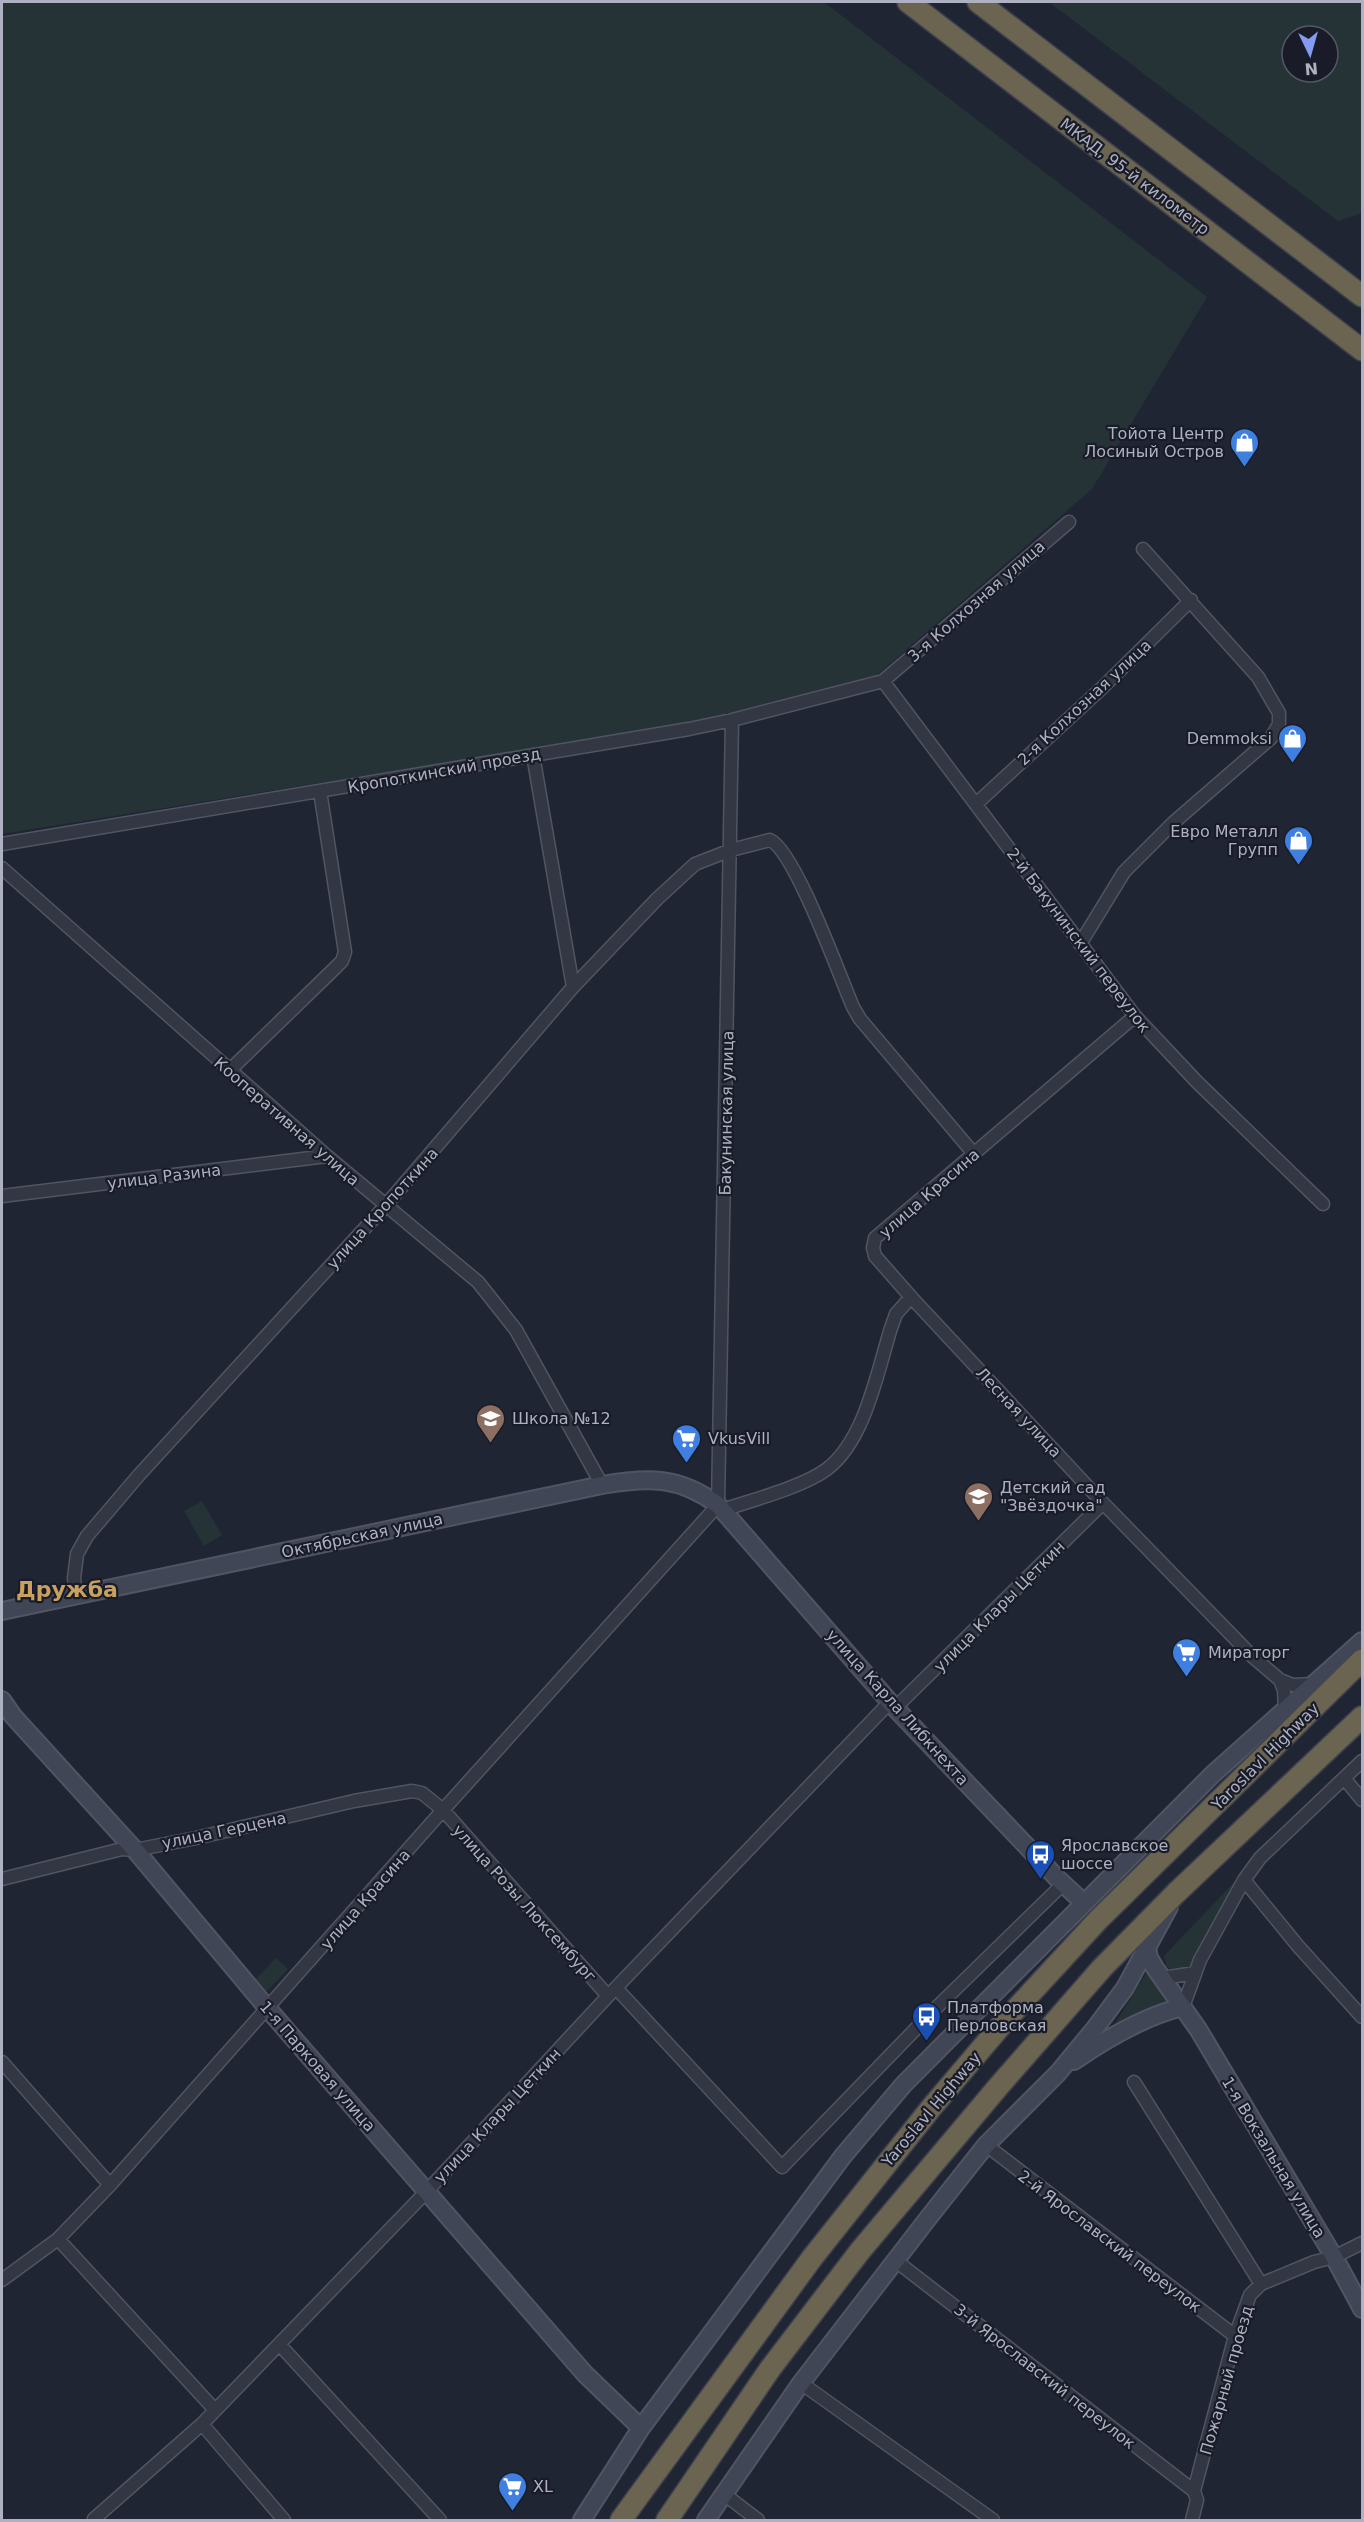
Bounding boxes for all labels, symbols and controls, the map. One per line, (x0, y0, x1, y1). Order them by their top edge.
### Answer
north arrow (1280, 24, 1340, 84)
text: N (1304, 58, 1319, 78)
street label: МКАД, 95-й километр (1056, 114, 1213, 239)
place label: Тойота Центр Лосиный Остров (1084, 424, 1224, 461)
shop icon: Тойота Центр Лосиный Остров (1229, 426, 1261, 468)
street label: 3-я Колхозная улица (904, 537, 1049, 666)
street label: 2-я Колхозная улица (1014, 636, 1155, 769)
shop icon: Demmoksi (1277, 722, 1309, 764)
place label: Demmoksi (1187, 729, 1272, 748)
street label: Кропоткинский проезд (346, 744, 542, 797)
place label: Евро Металл Групп (1170, 822, 1278, 859)
shop icon: Евро Металл Групп (1283, 824, 1315, 866)
street label: 2-й Бакунинский переулок (1003, 844, 1155, 1037)
street label: Бакунинская улица (716, 1030, 737, 1196)
street label: Кооперативная улица (210, 1053, 363, 1190)
street label: улица Кропоткина (323, 1144, 442, 1273)
street label: улица Красина (875, 1145, 983, 1242)
street label: улица Разина (106, 1160, 222, 1193)
street label: Лесная улица (972, 1363, 1065, 1461)
school or university icon: Школа №12 (475, 1402, 507, 1444)
place label: Школа №12 (512, 1409, 611, 1428)
supermarket icon: VkusVill (671, 1422, 703, 1464)
place label: VkusVill (708, 1429, 770, 1448)
place label: Детский сад "Звёздочка" (1000, 1478, 1106, 1515)
school or university icon: Детский сад "Звёздочка" (963, 1480, 995, 1522)
street label: Октябрьская улица (280, 1509, 444, 1562)
street label: улица Клары Цеткин (930, 1537, 1069, 1676)
district label: Дружба (16, 1577, 118, 1602)
street label: улица Карла Либкнехта (823, 1625, 973, 1789)
supermarket icon: Мираторг (1171, 1636, 1203, 1678)
place label: Мираторг (1208, 1643, 1290, 1662)
street label: Yaroslavl Highway (1207, 1699, 1323, 1815)
street label: улица Герцена (160, 1808, 288, 1853)
street label: улица Розы Люксембург (449, 1821, 600, 1986)
place label: Ярославское шоссе (1061, 1836, 1168, 1873)
bus stop icon: Ярославское шоссе (1024, 1838, 1056, 1880)
street label: улица Красина (317, 1845, 414, 1953)
street label: 1-я Парковая улица (256, 1997, 380, 2136)
place label: Платформа Перловская (947, 1998, 1046, 2035)
bus stop icon: Платформа Перловская (910, 2000, 942, 2042)
street label: улица Клары Цеткин (430, 2044, 565, 2187)
street label: Yaroslavl Highway (877, 2048, 985, 2171)
street label: 1-я Вокзальная улица (1218, 2073, 1329, 2241)
street label: 2-й Ярославский переулок (1014, 2166, 1205, 2317)
street label: 3-й Ярославский переулок (950, 2300, 1139, 2453)
street label: Пожарный проезд (1196, 2303, 1257, 2457)
supermarket icon: XL (496, 2470, 528, 2512)
place label: XL (533, 2477, 553, 2496)

